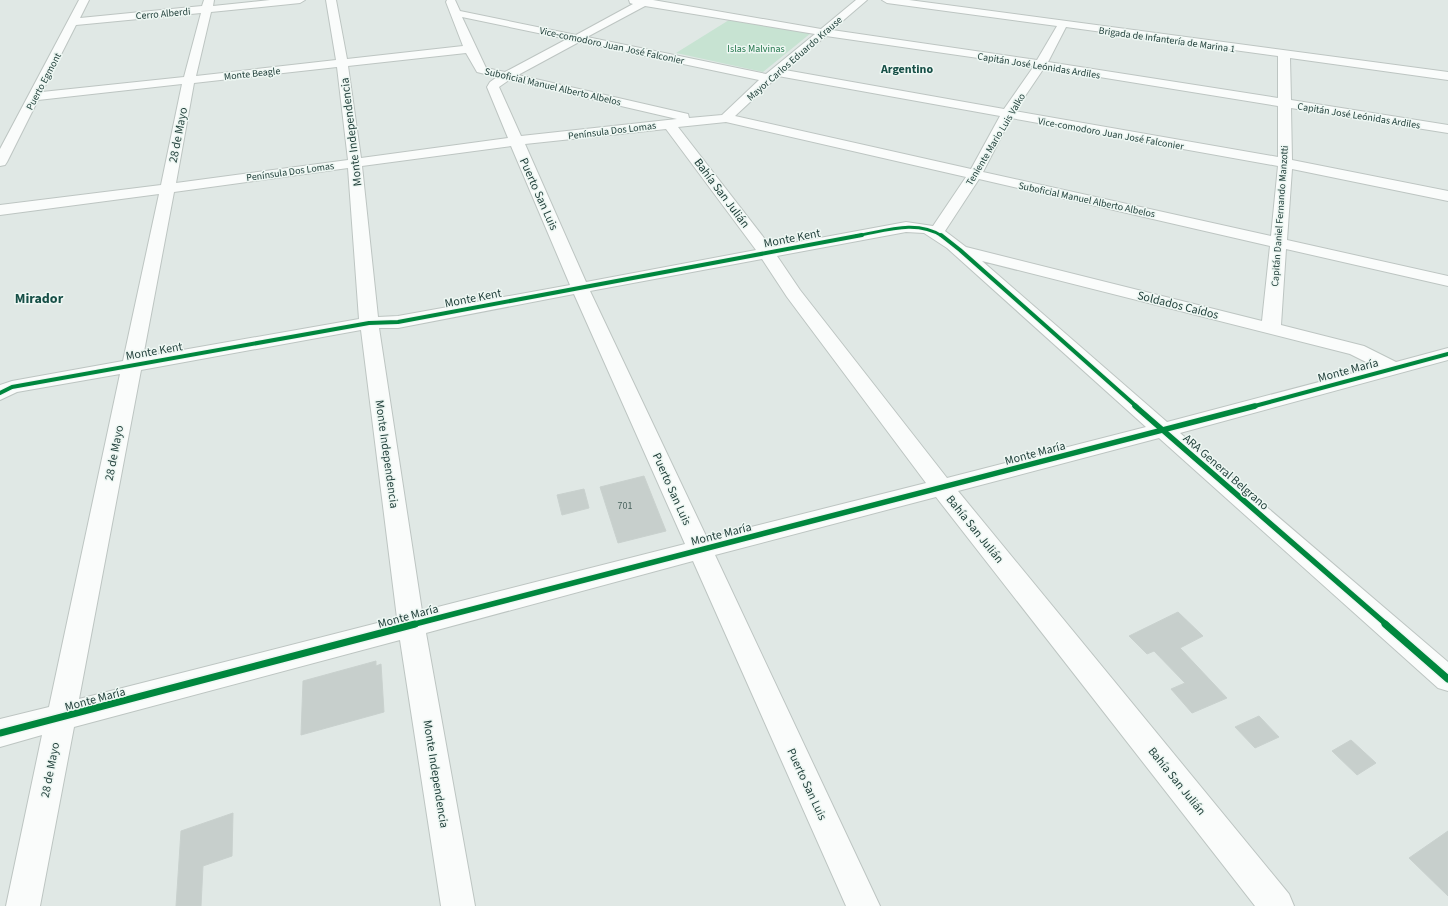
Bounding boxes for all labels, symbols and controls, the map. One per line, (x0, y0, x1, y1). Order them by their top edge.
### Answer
street label: Cerro Alberdi (135, 5, 191, 23)
street label: Mayor Carlos Eduardo Krause (744, 13, 845, 104)
street label: Brigada de Infantería de Marina 1 (1098, 23, 1236, 56)
street label: Vice-comodoro Juan José Falconier (538, 24, 686, 68)
park label: Islas Malvinas (727, 42, 785, 56)
street label: Capitán José Leónidas Ardiles (976, 49, 1101, 83)
street label: Puerto Egmont (23, 50, 65, 113)
district label: Argentino (880, 61, 933, 78)
street label: Monte Beagle (223, 64, 281, 84)
street label: Suboficial Manuel Alberto Albelos (483, 64, 622, 110)
street label: Monte Independencia (336, 77, 367, 187)
street label: Teniente Mario Luis Valko (963, 91, 1029, 188)
street label: Capitán José Leónidas Ardiles (1296, 99, 1421, 133)
street label: 28 de Mayo (165, 106, 192, 164)
street label: Vice-comodoro Juan José Falconier (1037, 114, 1185, 154)
street label: Península Dos Lomas (567, 119, 657, 143)
street label: Capitán Daniel Fernando Manzotti (1268, 145, 1292, 287)
street label: Puerto San Luis (515, 155, 562, 233)
street label: Bahía San Julián (690, 155, 753, 232)
street label: Península Dos Lomas (245, 159, 335, 185)
street label: Suboficial Manuel Alberto Albelos (1017, 179, 1157, 221)
street label: Monte Kent (762, 225, 822, 252)
street label: Monte Kent (443, 285, 503, 312)
street label: Soldados Caídos (1135, 287, 1220, 324)
district label: Mirador (15, 289, 64, 309)
street label: Monte Kent (124, 338, 184, 365)
street label: Monte María (1316, 354, 1380, 387)
street label: Monte Independencia (370, 399, 403, 509)
street label: 28 de Mayo (101, 424, 128, 482)
street label: ARA General Belgrano (1179, 430, 1272, 514)
street label: Monte María (1003, 437, 1067, 470)
street label: Puerto San Luis (648, 450, 695, 528)
street label: Bahía San Julián (942, 492, 1007, 567)
house number: 701 (618, 499, 632, 513)
street label: Monte María (689, 519, 753, 550)
street label: Monte María (376, 600, 440, 633)
street label: Monte María (63, 683, 127, 716)
street label: Monte Independencia (419, 719, 452, 829)
street label: 28 de Mayo (37, 741, 64, 799)
street label: Bahía San Julián (1144, 744, 1209, 819)
street label: Puerto San Luis (782, 745, 831, 823)

